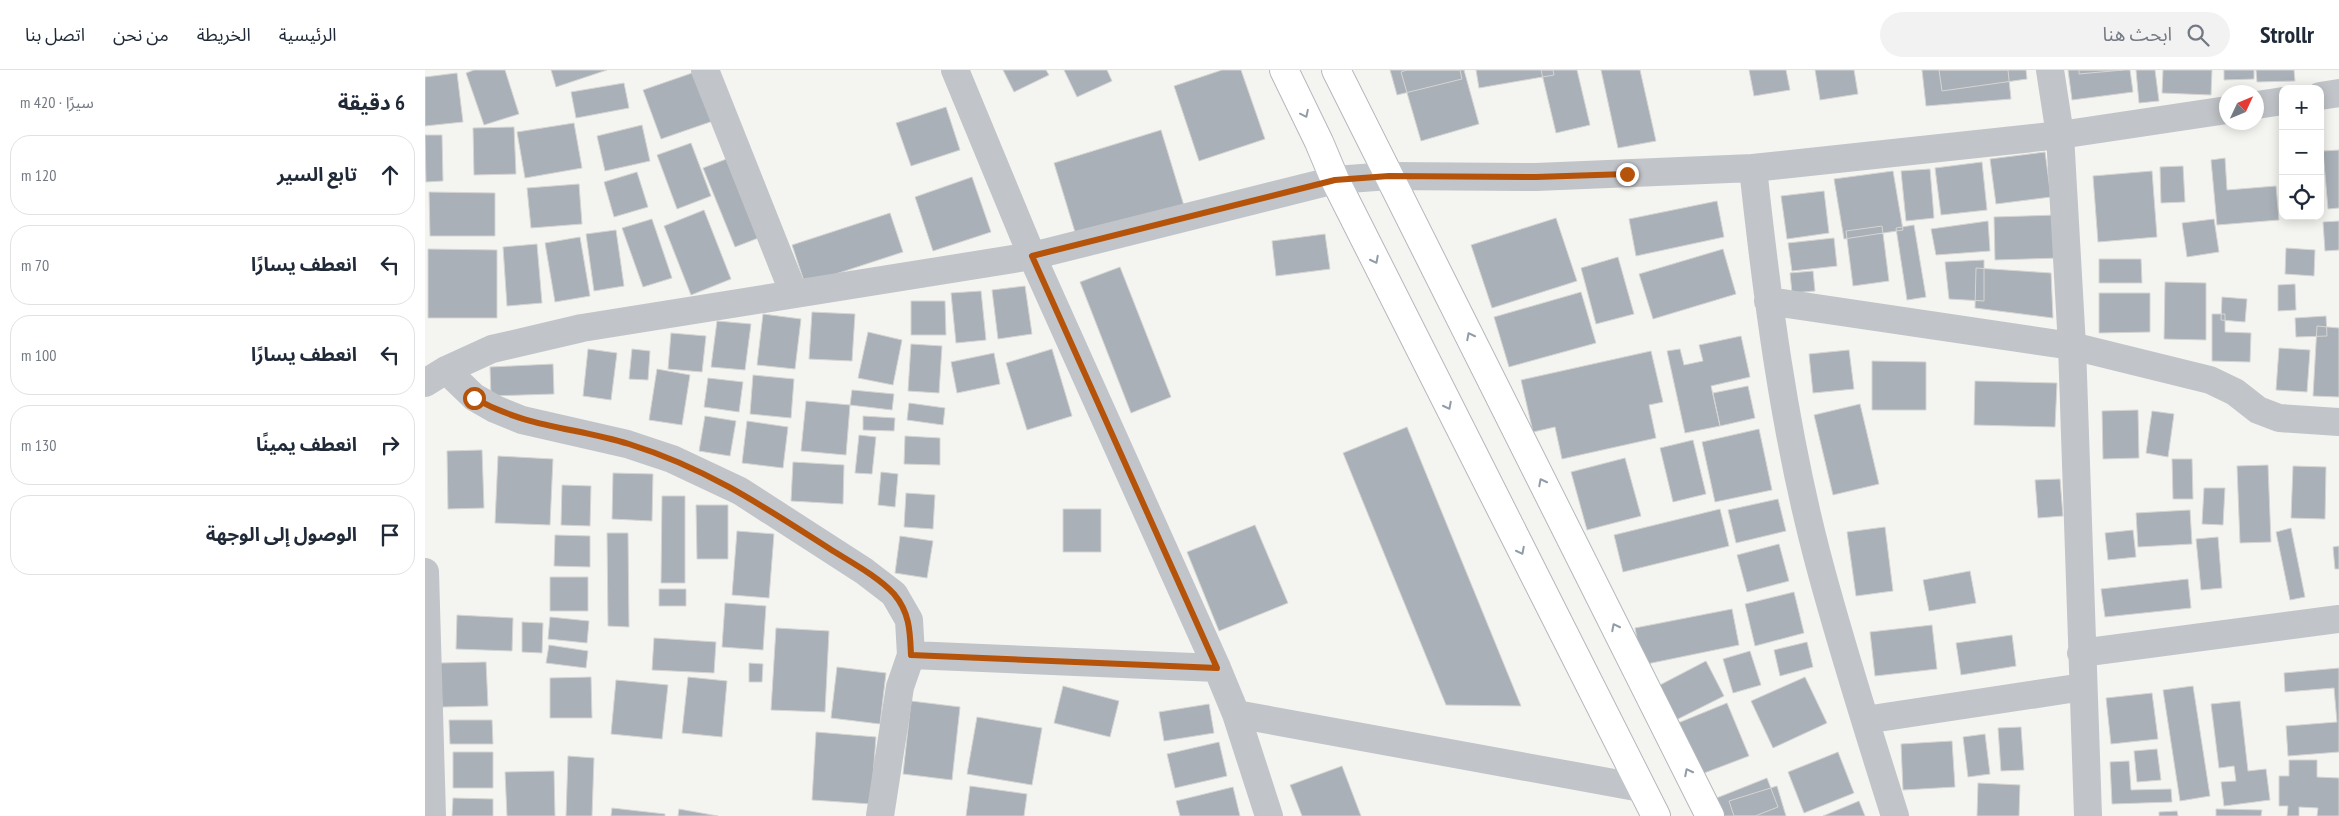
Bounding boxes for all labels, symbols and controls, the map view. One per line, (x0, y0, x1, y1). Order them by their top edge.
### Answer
search box (1880, 12, 2230, 57)
text: Strollr (2260, 19, 2314, 50)
icon: search (2184, 21, 2212, 49)
text: ابحث هنا (2103, 22, 2172, 46)
text: اتصل بنا (25, 23, 85, 46)
text: من نحن (113, 23, 169, 46)
text: الخريطة (197, 23, 251, 46)
text: الرئيسية (279, 23, 337, 46)
north arrow (2219, 85, 2264, 130)
map controls (2279, 85, 2324, 220)
button: + (2279, 85, 2324, 130)
text: 6 دقيقة (338, 89, 405, 116)
text: سيرًا · 420 m (20, 92, 94, 112)
one-way arrow (1299, 109, 1309, 118)
button: − (2279, 130, 2324, 175)
icon: ahead (376, 161, 404, 189)
text: تابع السير (277, 162, 357, 186)
route end (1616, 163, 1639, 186)
text: 120 m (21, 165, 56, 185)
button: locate (2279, 175, 2324, 220)
icon: left (376, 251, 404, 279)
text: انعطف يسارًا (251, 252, 357, 276)
text: 70 m (21, 255, 49, 275)
one-way arrow (1369, 255, 1379, 264)
one-way arrow (1466, 333, 1476, 342)
icon: left (376, 341, 404, 369)
text: انعطف يسارًا (251, 342, 357, 366)
text: 100 m (21, 345, 56, 365)
route start (463, 387, 486, 410)
one-way arrow (1442, 400, 1452, 409)
icon: right (376, 431, 404, 459)
text: انعطف يمينًا (256, 432, 357, 456)
text: 130 m (21, 435, 56, 455)
one-way arrow (1538, 478, 1548, 487)
icon: arrive (376, 521, 404, 549)
text: الوصول إلى الوجهة (206, 522, 357, 546)
one-way arrow (1515, 546, 1525, 555)
one-way arrow (1611, 623, 1621, 632)
one-way arrow (1684, 769, 1694, 778)

